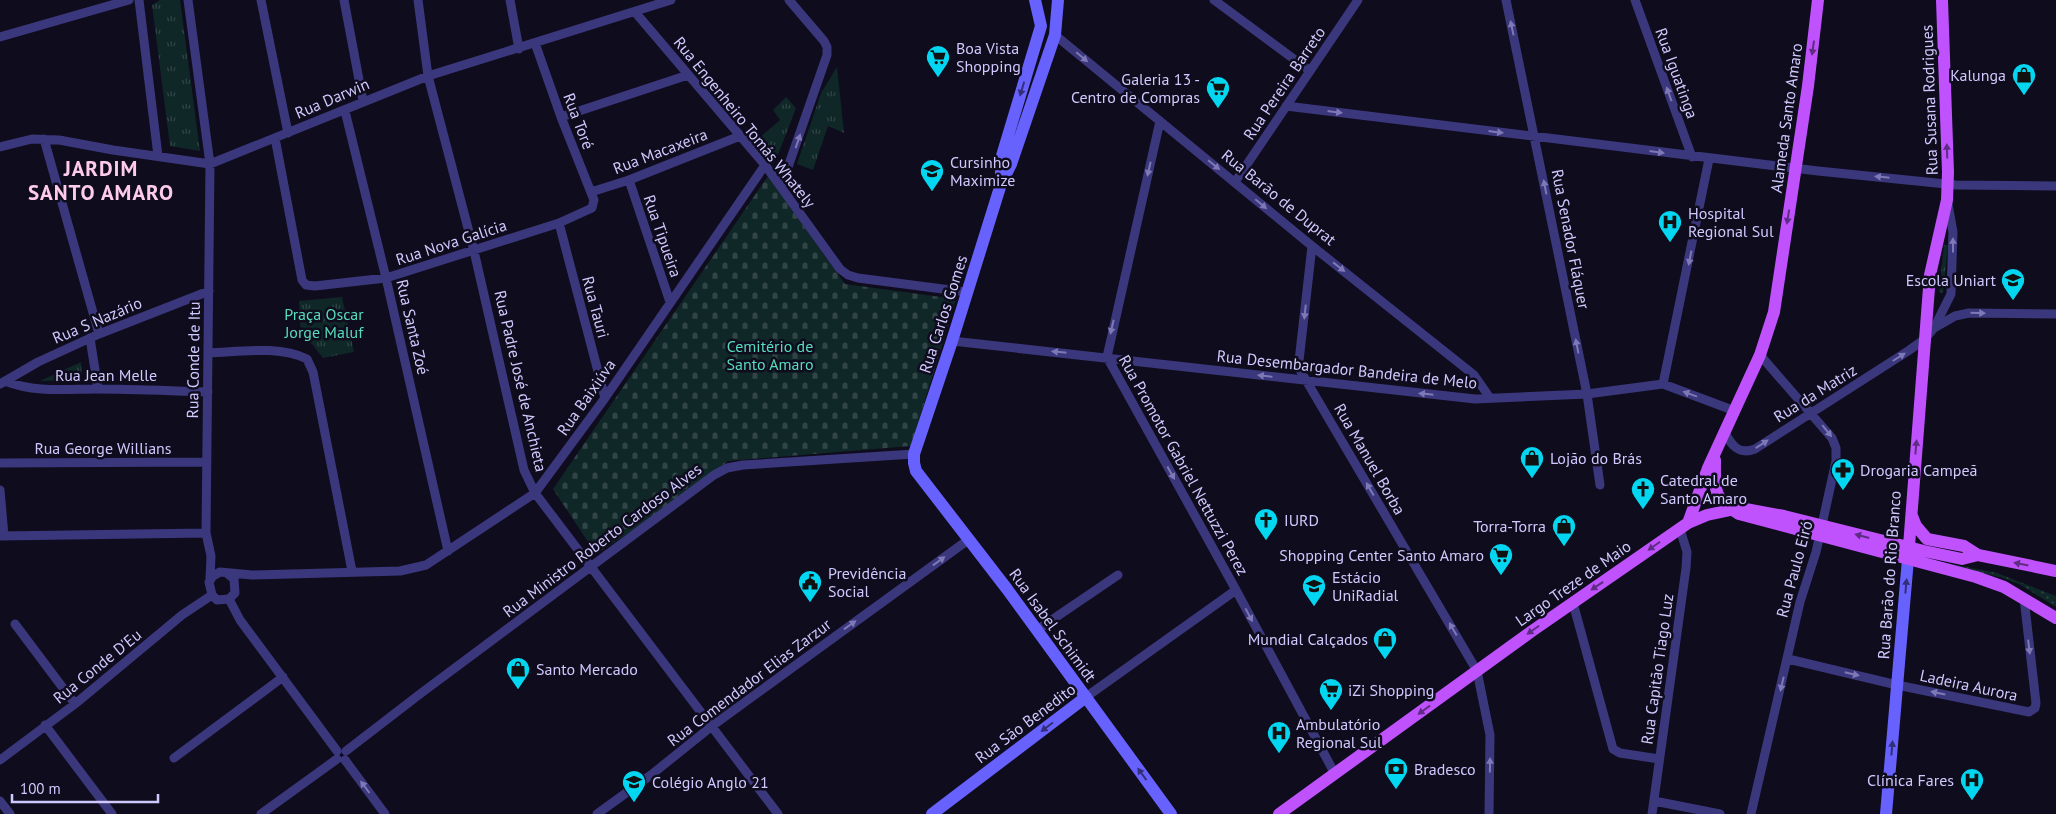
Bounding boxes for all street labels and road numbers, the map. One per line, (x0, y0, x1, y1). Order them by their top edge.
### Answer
street label: Rua Pereira Barreto (1239, 23, 1329, 143)
street label: Rua Susana Rodrigues (1916, 24, 1942, 176)
street label: Rua Iguatinga (1651, 25, 1703, 121)
street label: Rua Engenheiro Tomás Whately (670, 32, 821, 212)
street label: Alameda Santo Amaro (1766, 42, 1806, 194)
street label: Rua Darwin (292, 73, 372, 123)
street label: Rua Toré (559, 90, 599, 152)
street label: Rua Macaxeira (610, 124, 710, 178)
street label: Rua Barão de Duprat (1218, 145, 1341, 250)
street label: Rua Senador Fláquer (1548, 167, 1594, 311)
street label: Rua Tipueira (640, 192, 686, 280)
street label: Rua Nova Galícia (393, 215, 509, 269)
street label: Rua Carlos Gomes (914, 252, 972, 376)
street label: Rua Tauri (578, 274, 614, 340)
street label: Rua Santa Zoé (392, 277, 434, 377)
street label: Rua Padre José de Anchieta (490, 288, 552, 474)
street label: Rua S Nazário (49, 292, 145, 348)
street label: Rua Conde de Itu (182, 301, 204, 419)
street label: Rua Desembargador Bandeira de Melo (1216, 345, 1478, 393)
street label: Rua Promotor Gabriel Nettuzzi Perez (1115, 351, 1253, 579)
street label: Rua Baixiúva (552, 355, 620, 439)
street label: Rua da Matriz (1770, 360, 1860, 426)
street label: Rua Jean Melle (55, 365, 157, 385)
street label: Rua Manuel Borba (1330, 400, 1410, 518)
street label: Rua George Willians (34, 438, 172, 458)
street label: Rua Ministro Roberto Cardoso Alves (499, 459, 706, 621)
street label: Rua Barão do Rio Branco (1873, 490, 1905, 660)
street label: Rua Paulo Eiró (1771, 518, 1817, 620)
street label: Largo Treze de Maio (1511, 536, 1635, 630)
street label: Rua Isabel Schimidt (1005, 564, 1101, 686)
street label: Rua Capitão Tiago Luz (1637, 592, 1677, 746)
street label: Rua Comendador Elias Zarzur (663, 614, 835, 750)
street label: Rua Conde D'Eu (49, 624, 145, 708)
street label: Ladeira Aurora (1918, 665, 2020, 705)
street label: Rua São Benedito (971, 679, 1079, 767)

